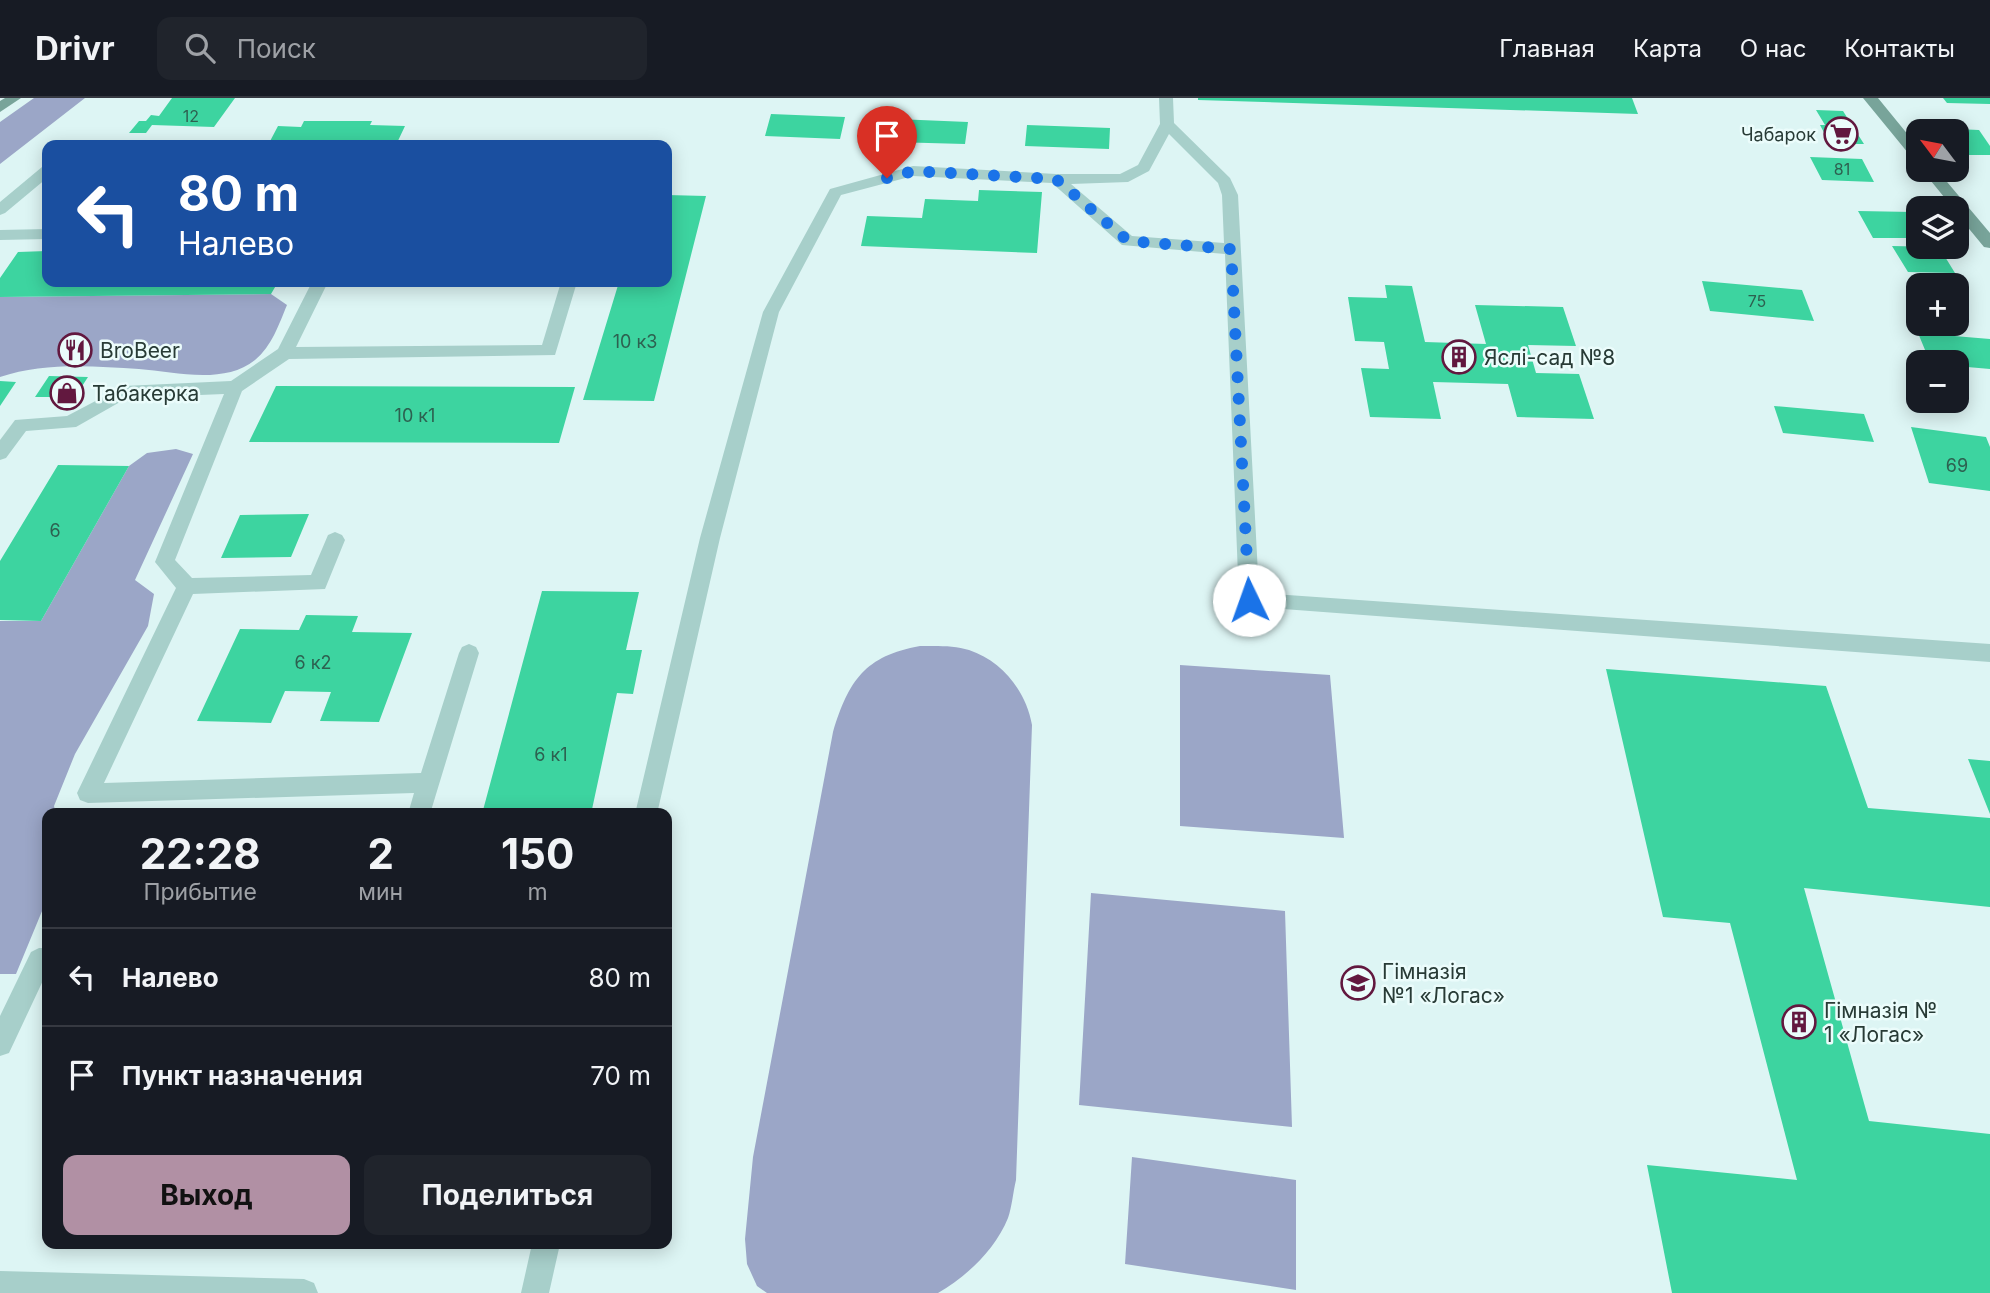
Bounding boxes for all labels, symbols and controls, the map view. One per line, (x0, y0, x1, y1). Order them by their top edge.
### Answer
search box (157, 17, 647, 80)
text: Drivr (35, 28, 115, 68)
icon: search (181, 29, 219, 67)
text: Поиск (237, 33, 316, 64)
text: Главная (1499, 34, 1595, 63)
text: Карта (1633, 34, 1702, 63)
text: О нас (1740, 34, 1806, 63)
text: Контакты (1844, 34, 1955, 63)
house number: 12 (183, 106, 199, 126)
pin (857, 106, 917, 178)
supermarket icon: Чабарок (1822, 115, 1860, 153)
icon: arrive (868, 117, 906, 155)
north arrow (1906, 119, 1969, 182)
map controls (1906, 119, 1969, 413)
place label: Чабарок (1741, 124, 1816, 145)
house number: 81 (1834, 159, 1850, 179)
text: 80 m (178, 164, 299, 223)
icon: left (63, 168, 154, 259)
button: layers (1906, 196, 1969, 259)
text: Налево (178, 224, 294, 263)
button: + (1906, 273, 1969, 336)
house number: 75 (1748, 291, 1766, 311)
restaurant icon: BroBeer (56, 331, 94, 369)
house number: 10 к3 (613, 331, 657, 352)
place label: BroBeer (100, 338, 180, 363)
building icon: Яслі-сад №8 (1440, 338, 1478, 376)
place label: Яслі-сад №8 (1484, 345, 1615, 370)
button: − (1906, 350, 1969, 413)
shop icon: Табакерка (48, 374, 86, 412)
place label: Табакерка (92, 381, 199, 406)
house number: 10 к1 (395, 405, 435, 426)
house number: 69 (1946, 455, 1968, 476)
house number: 6 (49, 520, 61, 541)
position arrow (1212, 563, 1286, 637)
house number: 6 к2 (295, 652, 331, 673)
house number: 6 к1 (534, 744, 568, 765)
text: 22:28 (140, 828, 261, 879)
text: 2 (367, 828, 394, 879)
text: 150 (501, 828, 574, 879)
text: Прибытие (143, 878, 257, 906)
text: мин (358, 878, 403, 906)
text: m (528, 878, 548, 906)
icon: left (63, 958, 101, 996)
place label: Гімназія №1 «Логас» (1382, 959, 1505, 1008)
text: Налево (122, 962, 219, 993)
text: 80 m (588, 962, 651, 993)
school or university icon: Гімназія №1 «Логас» (1339, 964, 1377, 1002)
place label: Гімназія № 1 «Логас» (1824, 998, 1938, 1047)
building icon: Гімназія № 1 «Логас» (1780, 1003, 1818, 1041)
icon: arrive (63, 1056, 101, 1094)
text: Пункт назначения (122, 1060, 363, 1091)
text: 70 m (590, 1060, 651, 1091)
button: Выход (63, 1155, 350, 1235)
button: Поделиться (364, 1155, 651, 1235)

